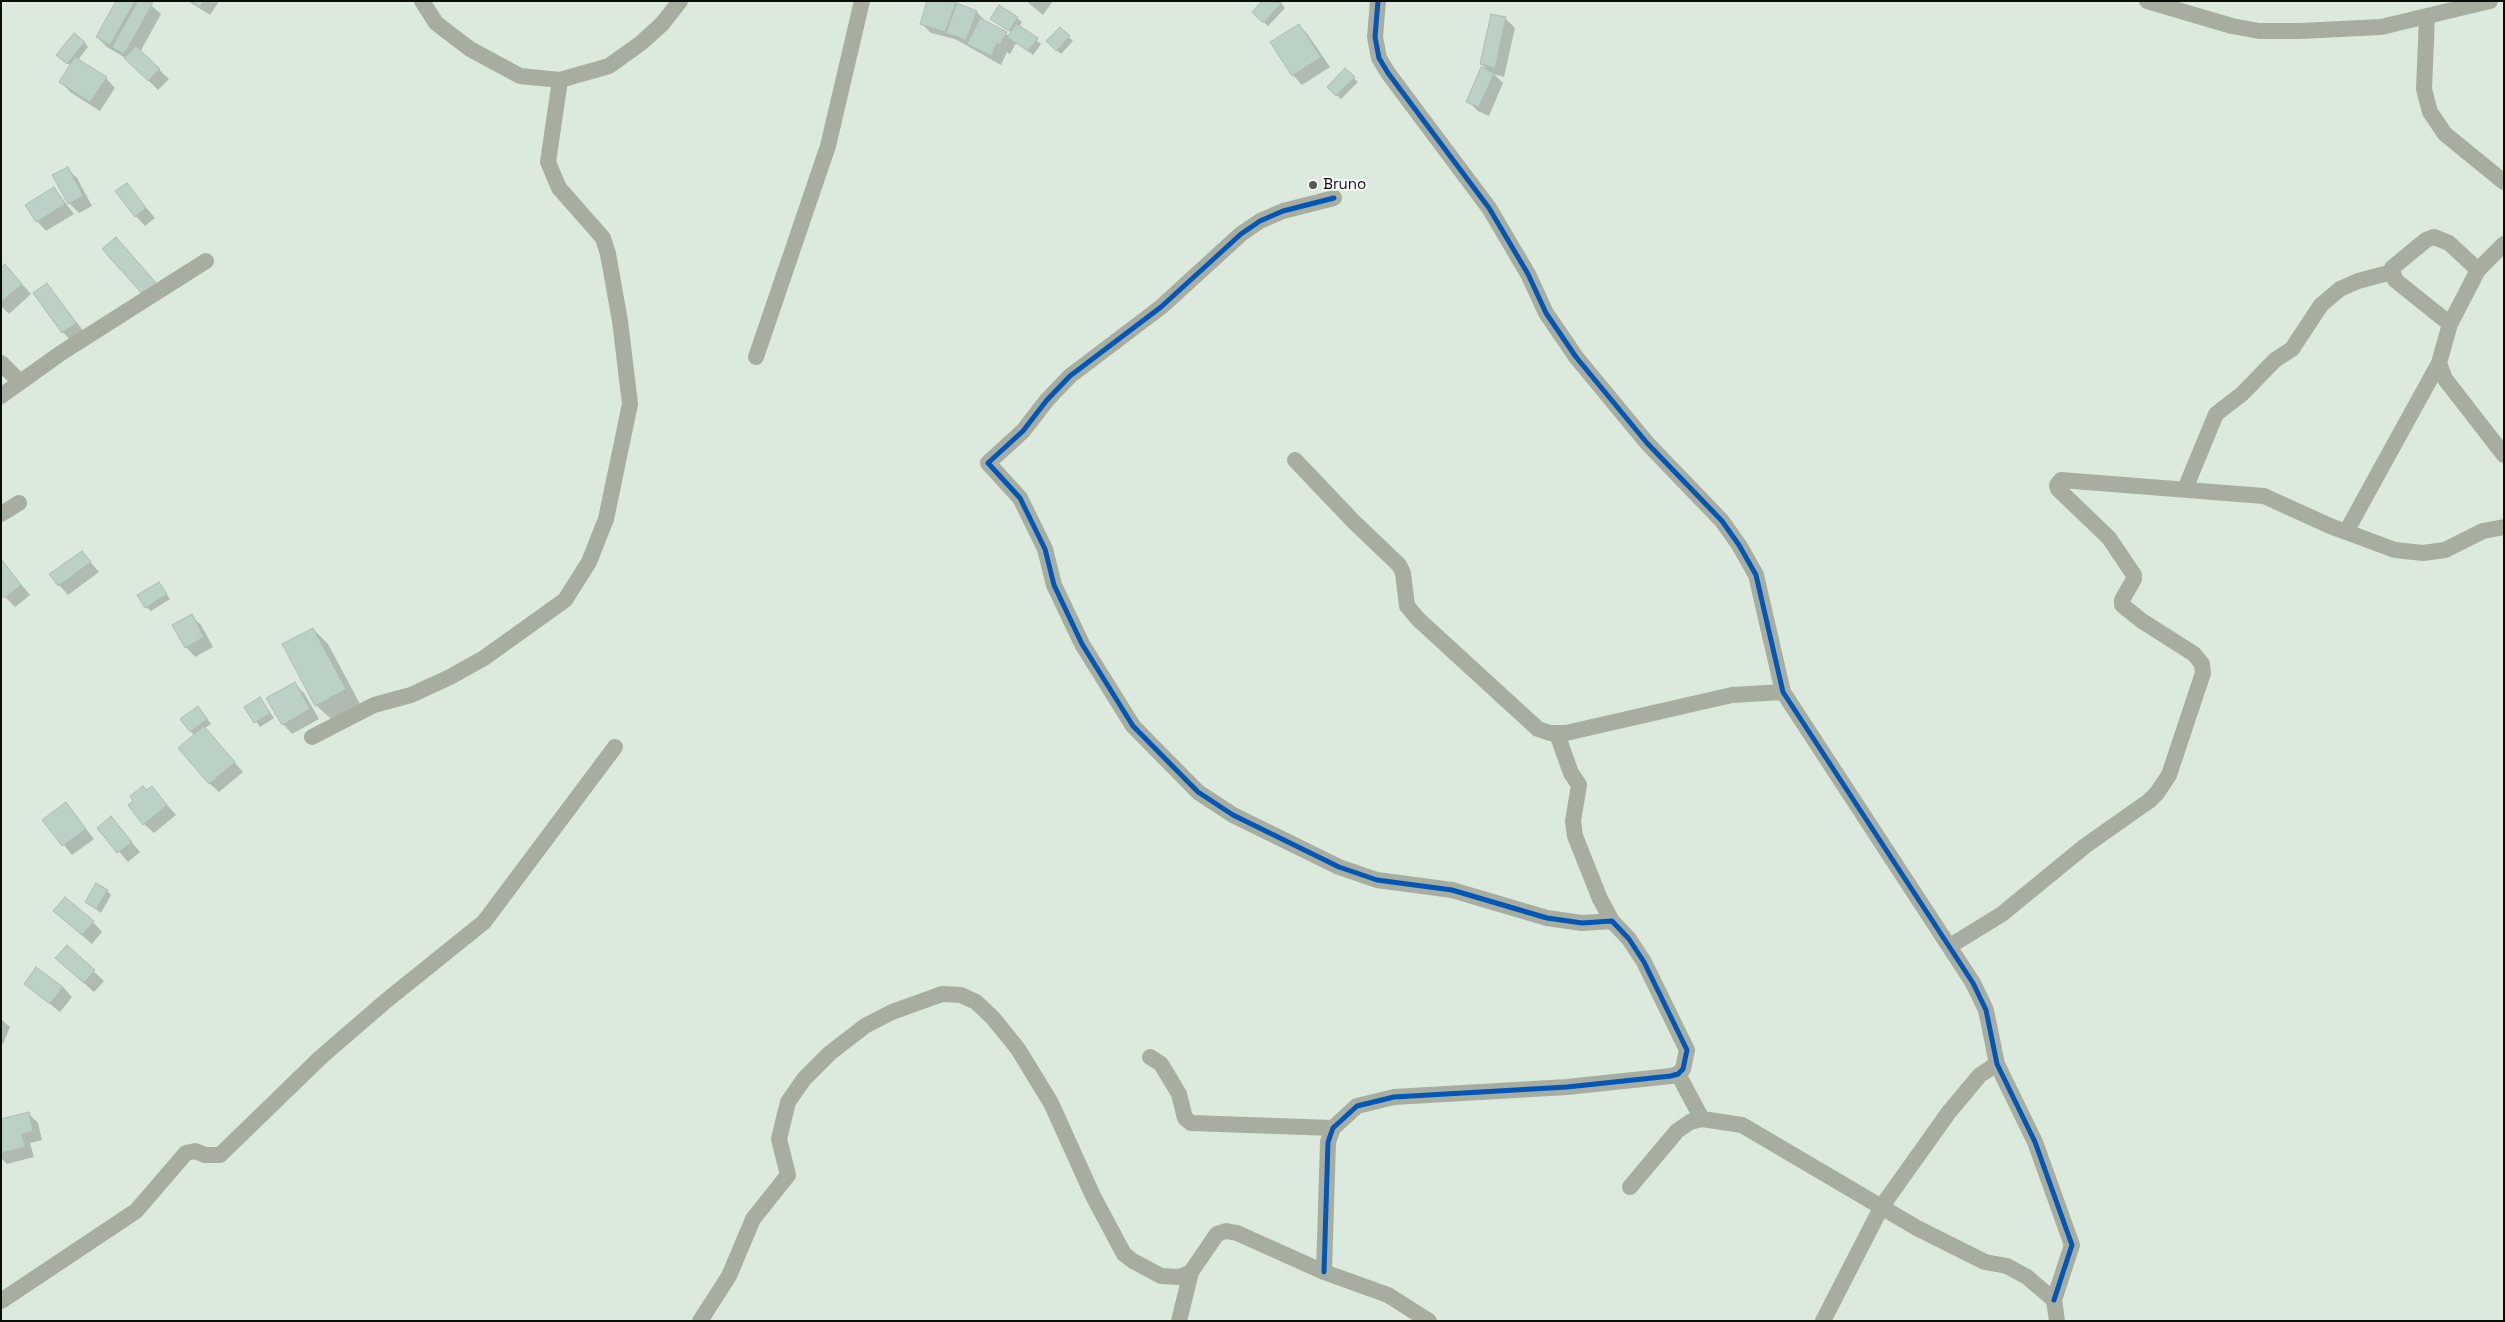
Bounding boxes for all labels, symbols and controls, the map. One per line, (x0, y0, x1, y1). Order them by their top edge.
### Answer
place label: Bruno (1323, 176, 1366, 194)
marker: Bruno (1307, 179, 1319, 191)

